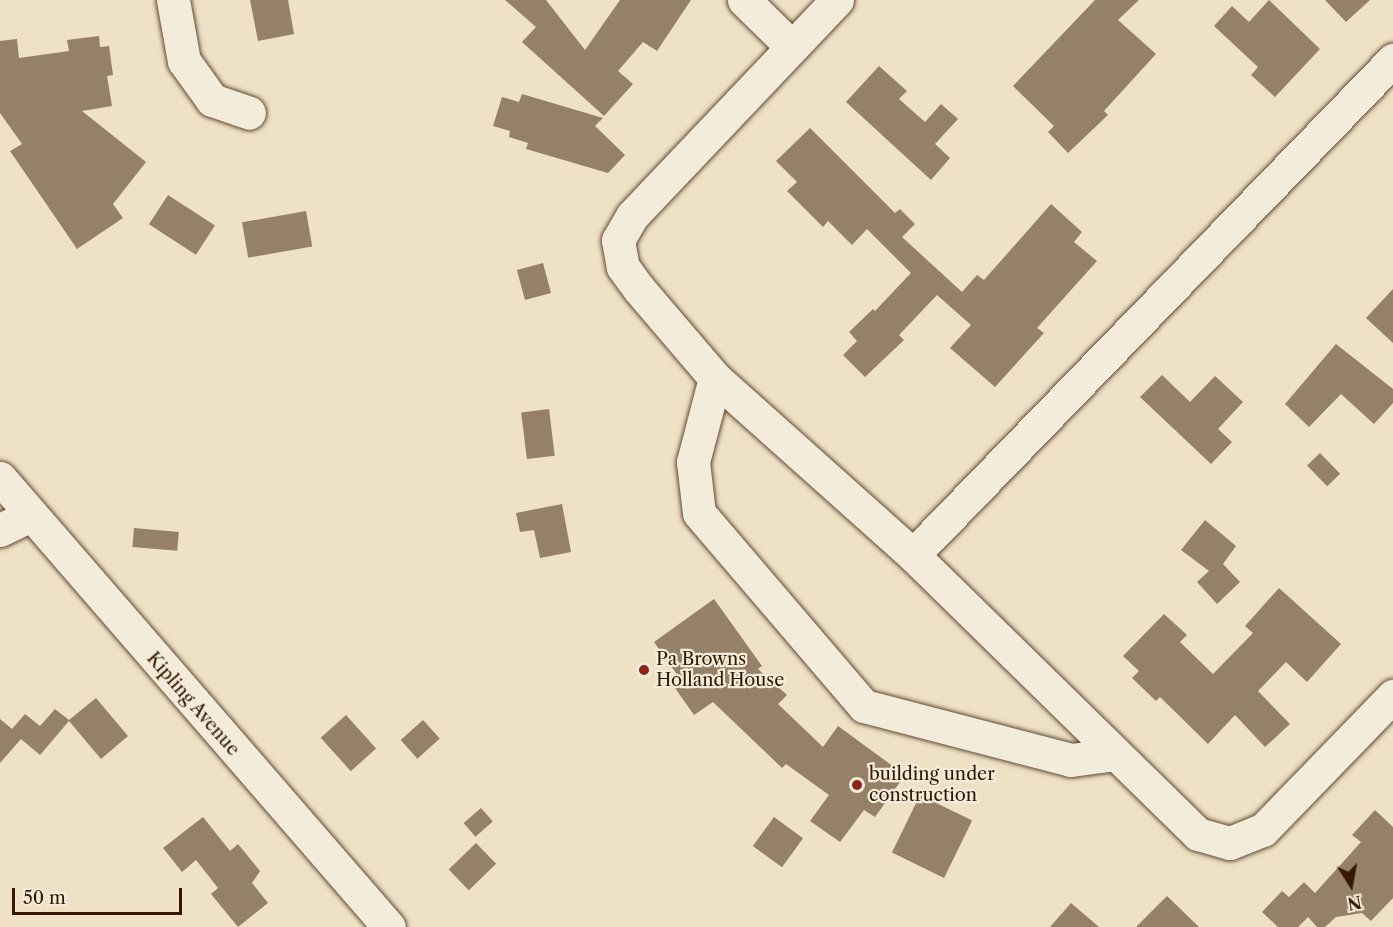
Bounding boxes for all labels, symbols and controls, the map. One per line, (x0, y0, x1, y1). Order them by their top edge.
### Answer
street label: Kipling Avenue (142, 648, 244, 760)
place label: Pa Browns Holland House (656, 649, 784, 692)
marker: Pa Browns Holland House (637, 663, 651, 677)
place label: building under construction (869, 764, 995, 806)
marker: building under construction (850, 778, 864, 792)
north arrow (1321, 855, 1381, 915)
scale bar (15, 876, 184, 914)
text: 50 m (23, 887, 66, 909)
text: N (1346, 892, 1363, 914)

